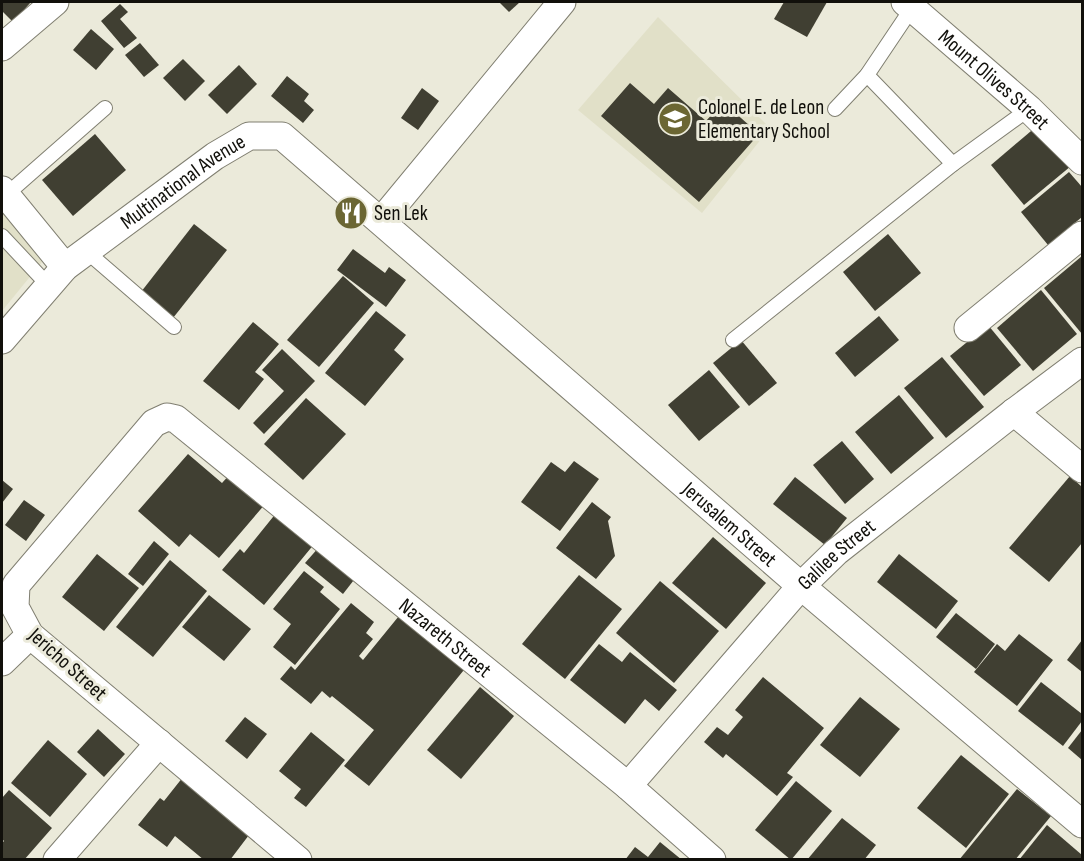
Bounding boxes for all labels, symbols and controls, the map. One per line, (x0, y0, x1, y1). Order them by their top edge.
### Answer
street label: Mount Olives Street (933, 25, 1054, 135)
place label: Colonel E. de Leon Elementary School (698, 95, 830, 144)
school or university icon: Colonel E. de Leon Elementary School (657, 101, 693, 137)
street label: Multinational Avenue (116, 129, 250, 235)
restaurant icon: Sen Lek (333, 195, 369, 231)
place label: Sen Lek (374, 201, 428, 226)
street label: Jerusalem Street (676, 476, 782, 572)
street label: Galilee Street (793, 514, 880, 595)
street label: Nazareth Street (394, 593, 496, 683)
street label: Jericho Street (23, 622, 112, 706)

